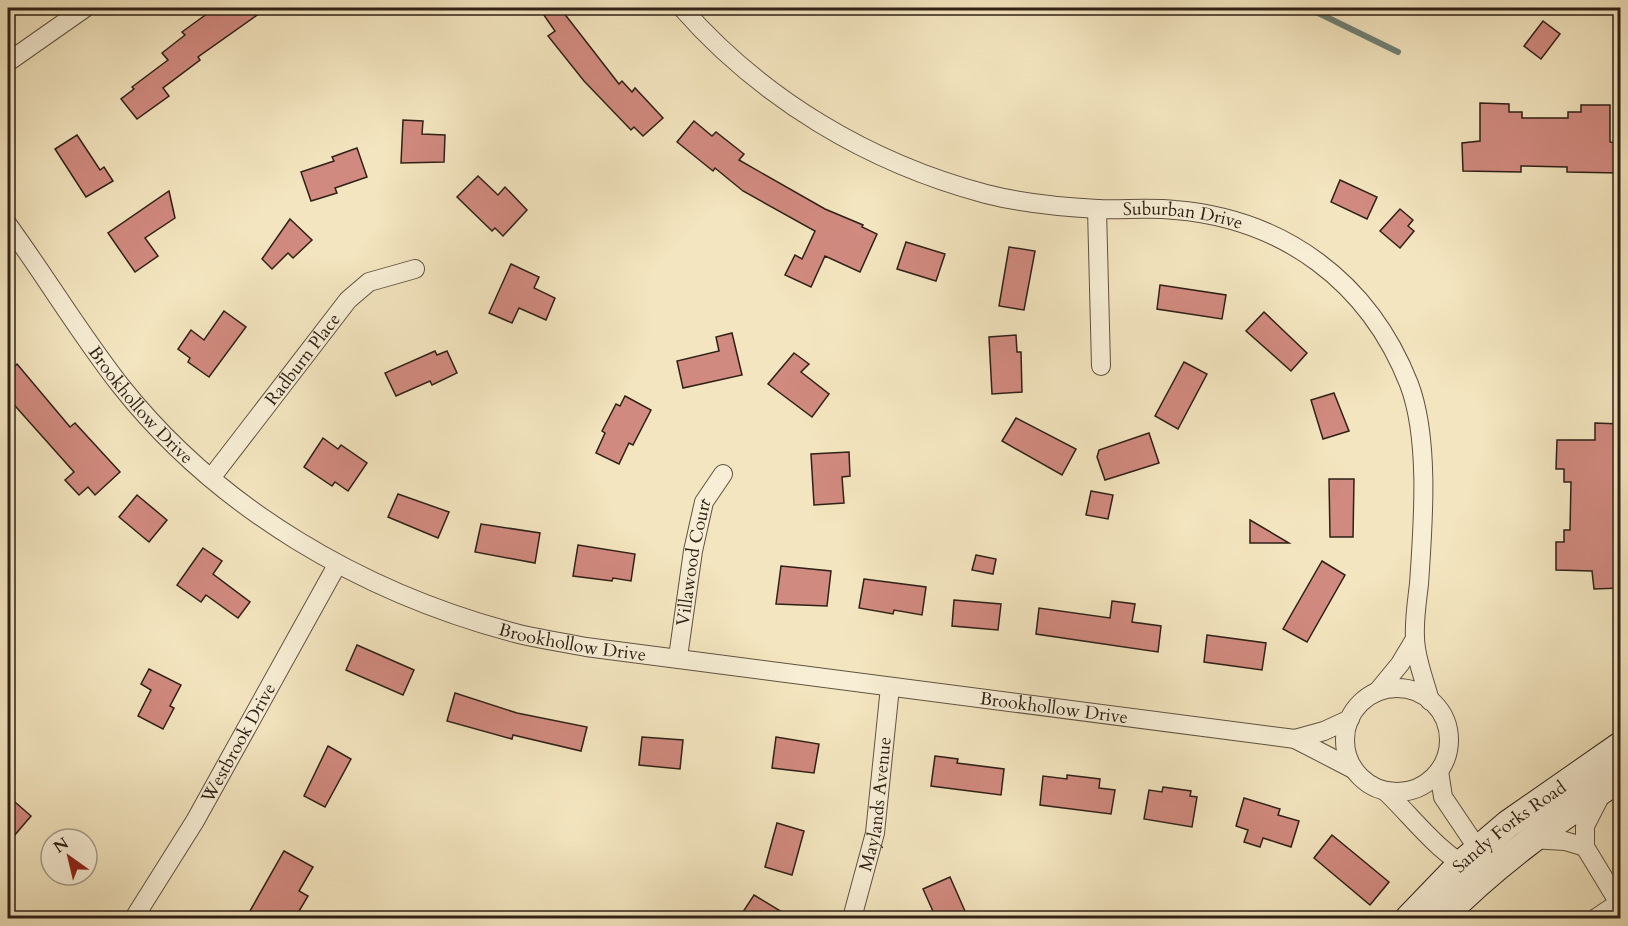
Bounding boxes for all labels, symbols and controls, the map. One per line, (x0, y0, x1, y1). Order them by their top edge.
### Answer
street label: Suburban Drive (1122, 197, 1246, 236)
street label: Radburn Place (259, 308, 346, 411)
street label: Brookhollow Drive (82, 341, 199, 470)
street label: Villawood Court (671, 492, 717, 628)
street label: Brookhollow Drive (496, 617, 648, 668)
street label: Westbrook Drive (195, 679, 282, 808)
street label: Brookhollow Drive (978, 686, 1130, 730)
street label: Maylands Avenue (853, 735, 898, 874)
street label: Sandy Forks Road (1447, 775, 1572, 879)
north arrow (39, 827, 99, 887)
text: N (49, 832, 73, 858)

